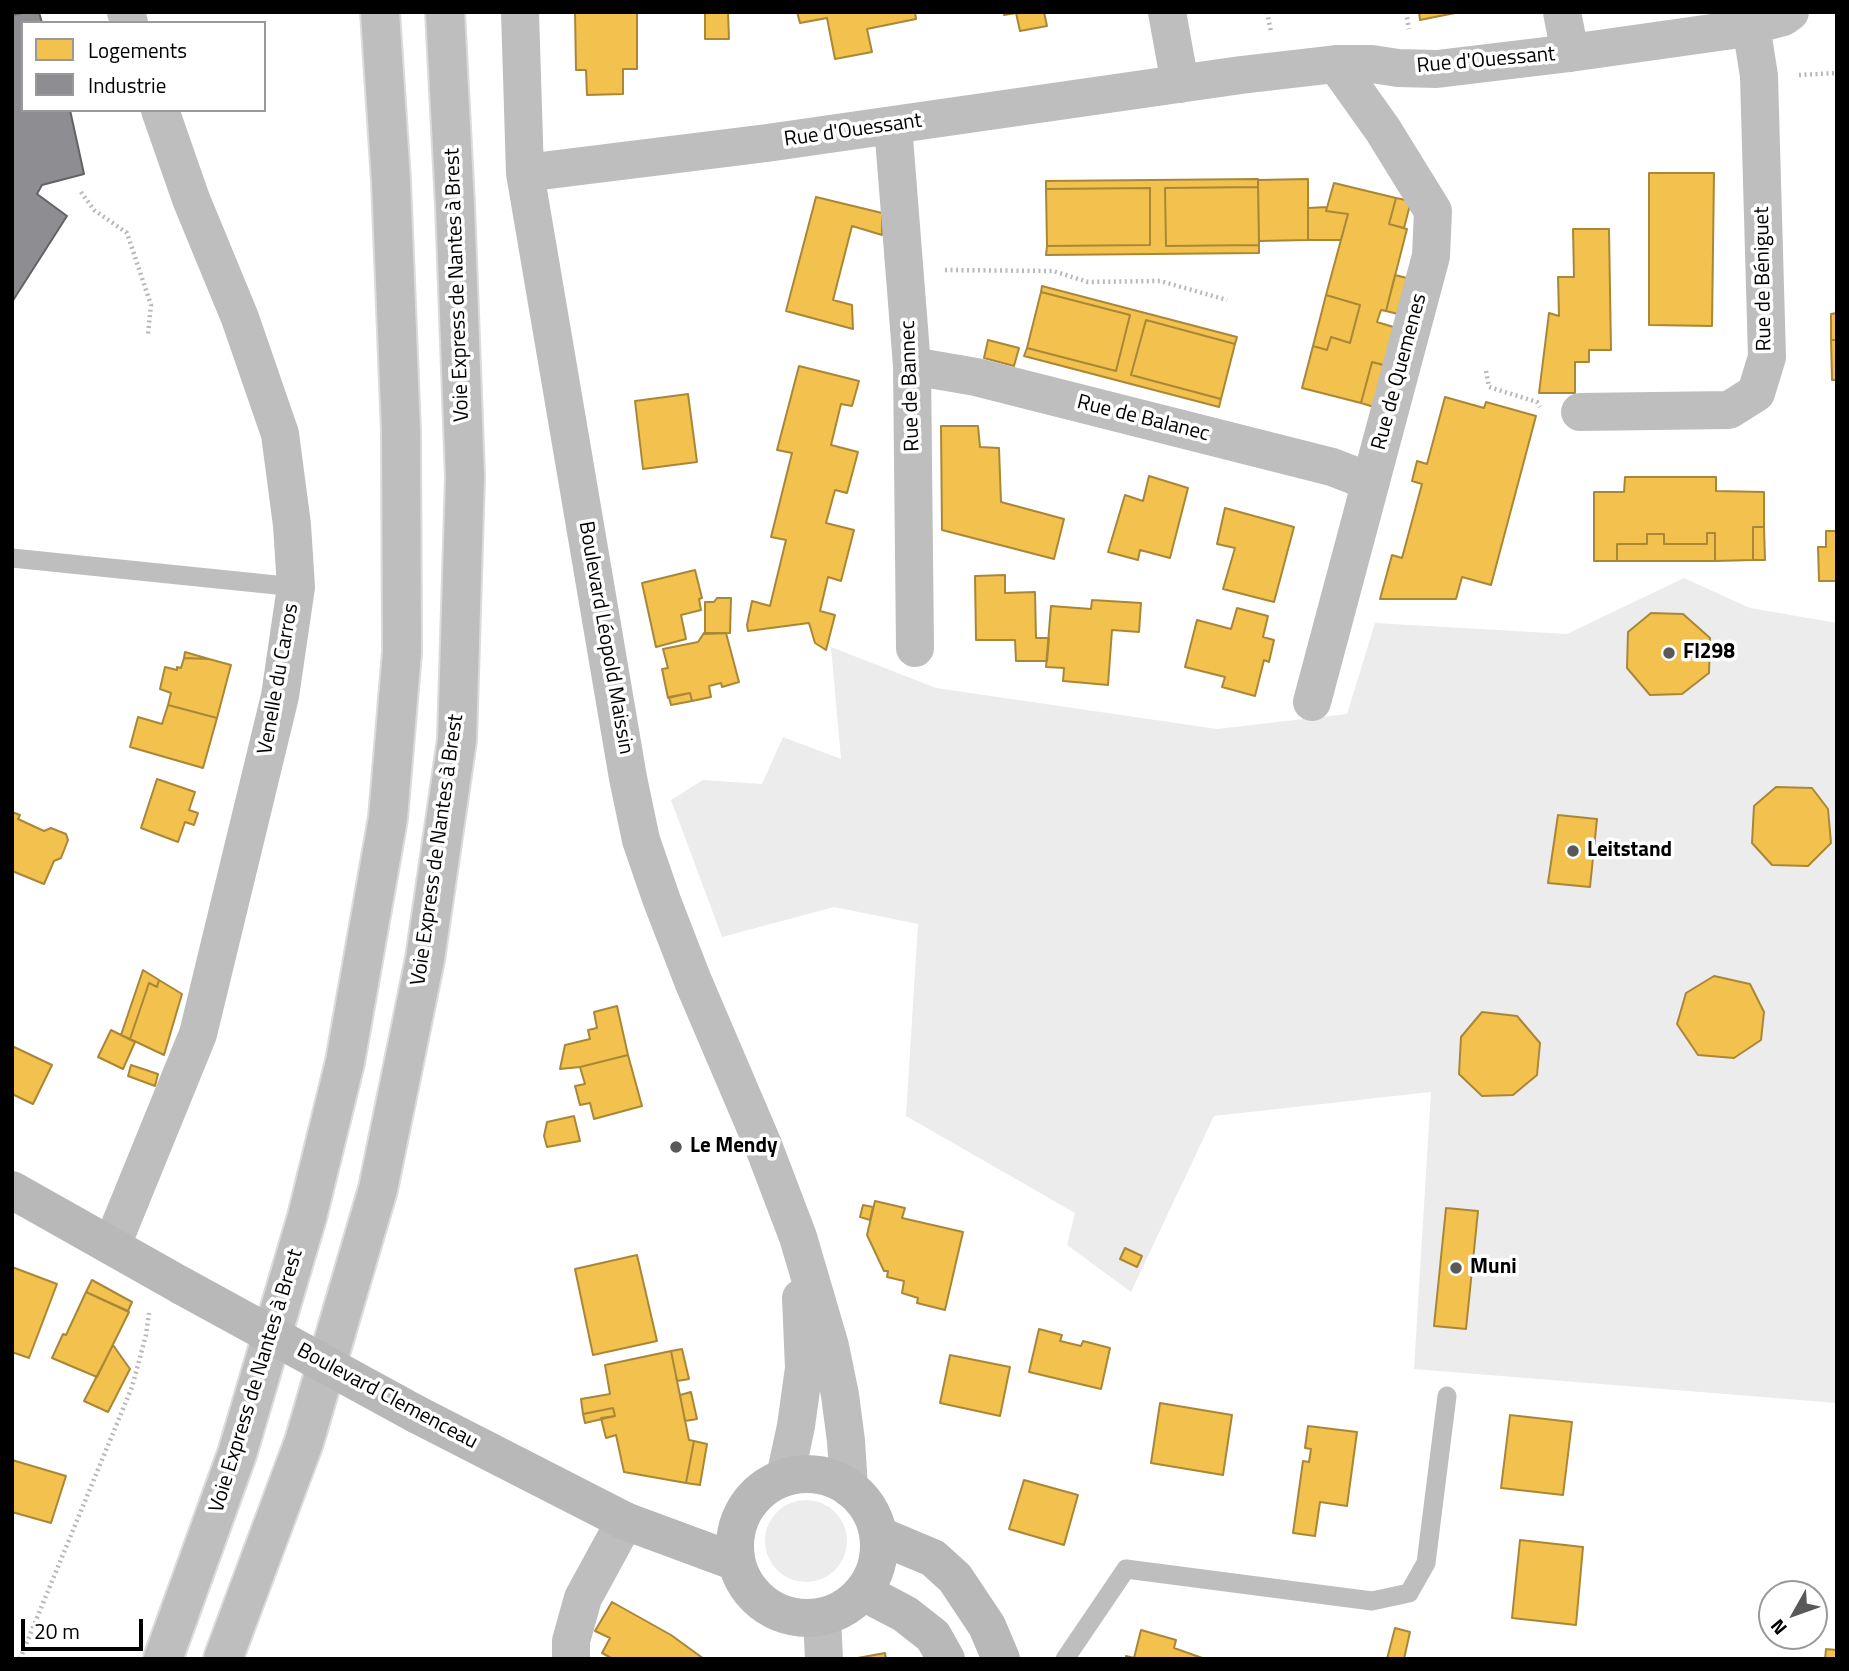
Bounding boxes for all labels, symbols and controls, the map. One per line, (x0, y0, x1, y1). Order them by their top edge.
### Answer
legend (21, 21, 266, 112)
text: Logements (88, 34, 187, 66)
street label: Rue d'Ouessant (1416, 42, 1556, 80)
text: Industrie (88, 69, 166, 101)
street label: Rue d'Ouessant (782, 109, 924, 153)
street label: Voie Express de Nantes à Brest (441, 148, 475, 422)
street label: Rue de Béniguet (1750, 206, 1778, 352)
street label: Rue de Quemenes (1367, 291, 1433, 453)
street label: Rue de Bannec (896, 320, 926, 452)
street label: Rue de Balanec (1074, 390, 1212, 448)
street label: Boulevard Léopold Maissin (572, 520, 638, 756)
street label: Venelle du Carros (253, 601, 305, 757)
place label: Fl298 (1683, 640, 1735, 666)
marker: Fl298 (1661, 645, 1677, 661)
street label: Voie Express de Nantes à Brest (406, 713, 470, 987)
place label: Leitstand (1587, 838, 1672, 864)
marker: Leitstand (1565, 843, 1581, 859)
place label: Le Mendy (690, 1134, 777, 1160)
marker: Le Mendy (668, 1139, 684, 1155)
street label: Voie Express de Nantes à Brest (205, 1246, 309, 1516)
place label: Muni (1470, 1255, 1517, 1281)
marker: Muni (1448, 1260, 1464, 1276)
street label: Boulevard Clemenceau (292, 1339, 482, 1455)
north arrow (1758, 1580, 1828, 1650)
scale bar (24, 1604, 147, 1648)
text: N (1763, 1613, 1793, 1642)
text: 20 m (34, 1615, 80, 1647)

